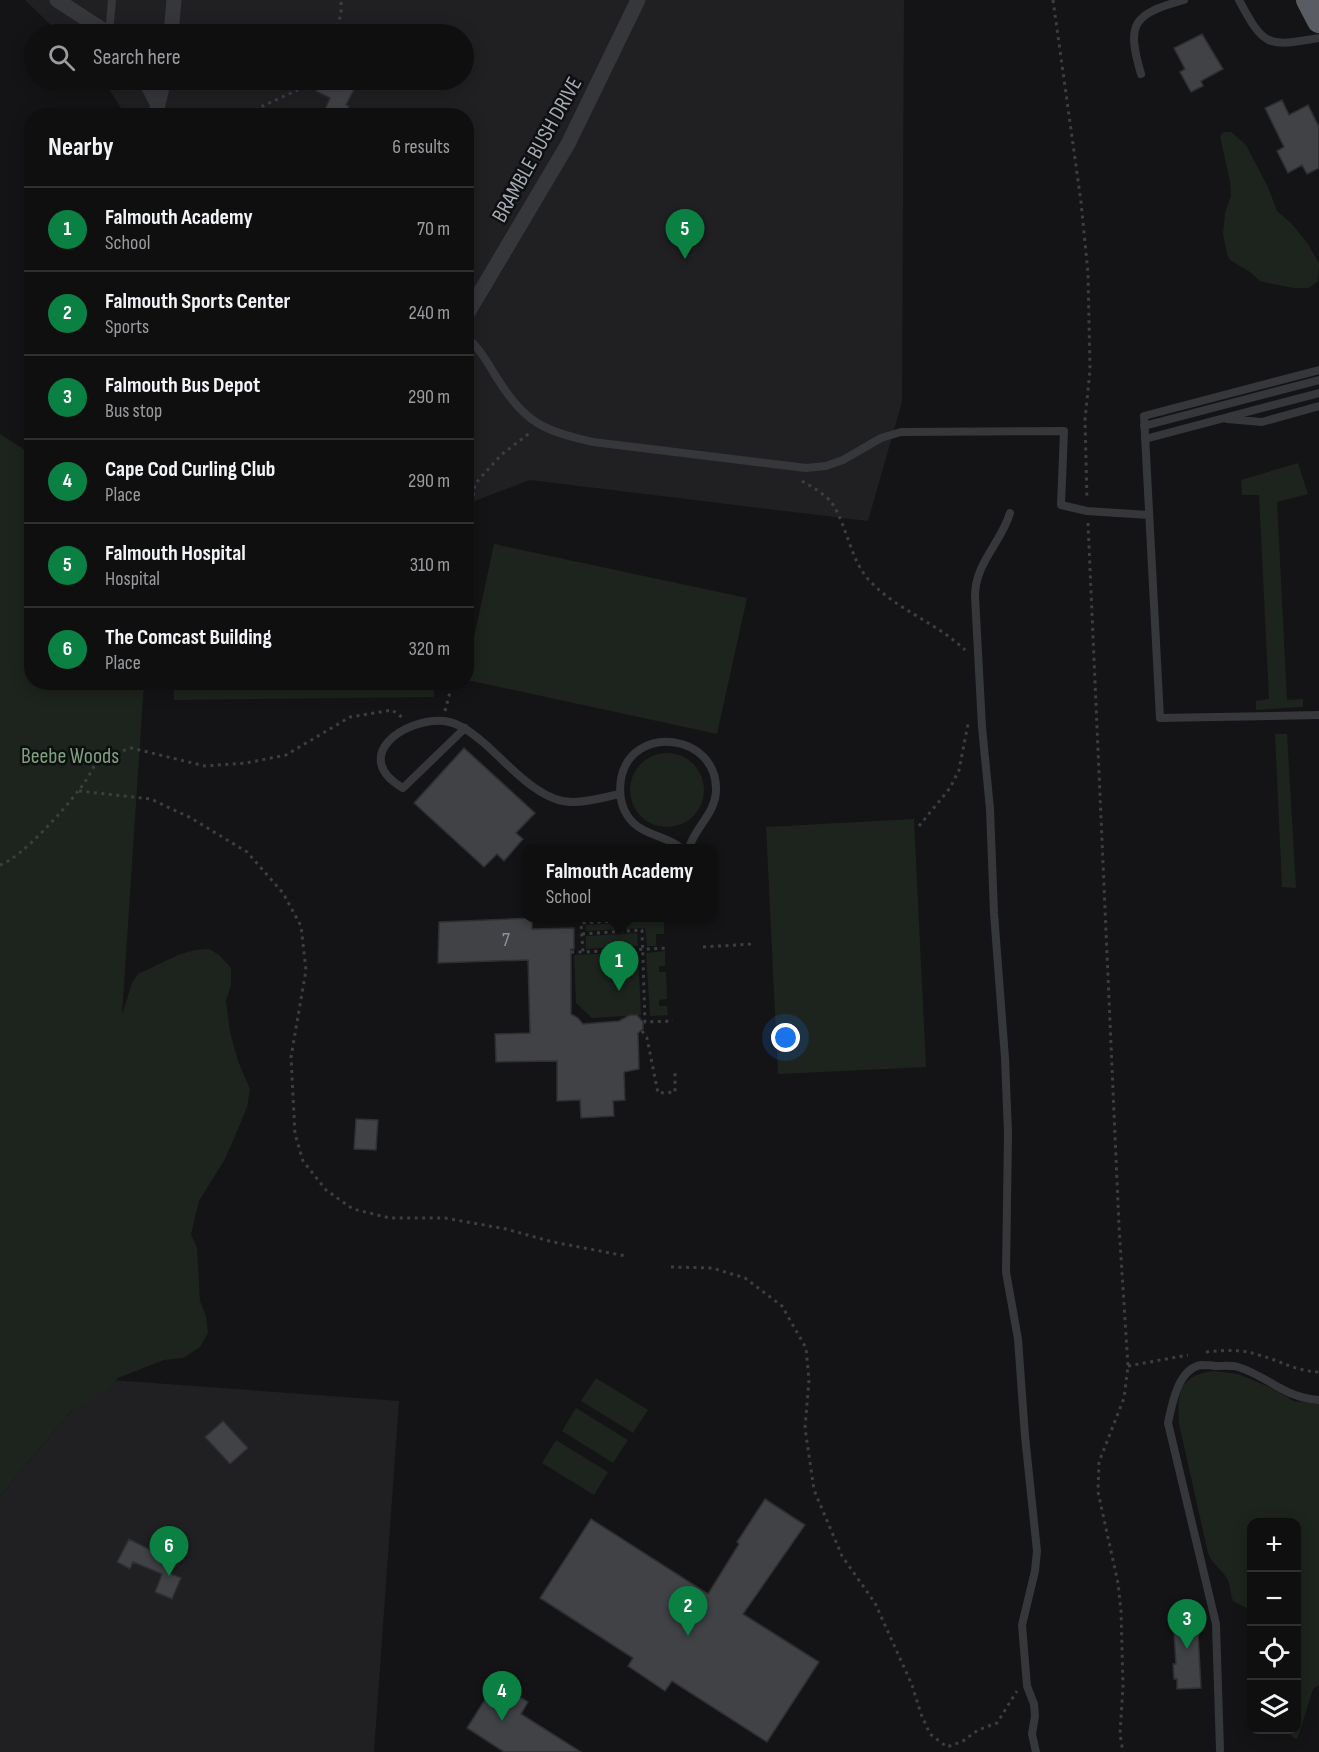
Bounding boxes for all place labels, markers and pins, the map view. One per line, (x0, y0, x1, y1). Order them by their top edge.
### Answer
pin: 5 (666, 210, 704, 259)
pin: 1 (600, 942, 638, 991)
pin: 6 (150, 1526, 188, 1576)
pin: 2 (668, 1586, 708, 1636)
pin: 3 (1168, 1600, 1206, 1649)
pin: 4 (482, 1672, 522, 1721)

